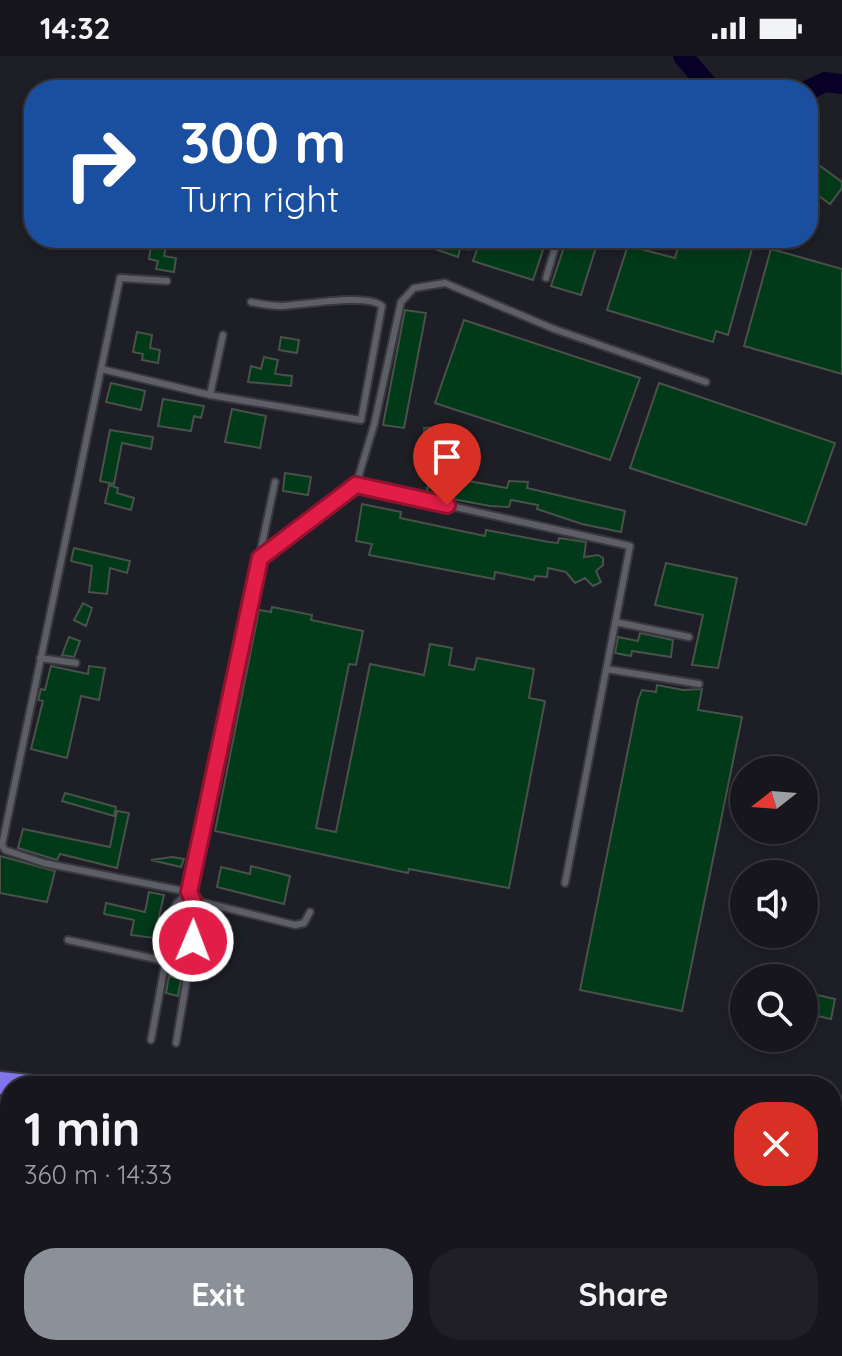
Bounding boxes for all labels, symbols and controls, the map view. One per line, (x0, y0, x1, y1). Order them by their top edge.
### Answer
text: 14:32 (40, 9, 111, 47)
text: 300 m (180, 107, 346, 177)
icon: right (48, 112, 152, 216)
text: Turn right (180, 176, 339, 221)
pin (413, 423, 481, 505)
icon: arrive (425, 435, 469, 479)
north arrow (730, 756, 818, 844)
map controls (730, 756, 818, 1052)
button: sound (730, 860, 818, 948)
position arrow (151, 899, 235, 983)
button: search (730, 964, 818, 1052)
text: 1 min (24, 1098, 140, 1158)
button: close (734, 1102, 818, 1186)
text: 360 m · 14:33 (24, 1158, 172, 1191)
button: Exit (24, 1248, 413, 1340)
button: Share (429, 1248, 818, 1340)

